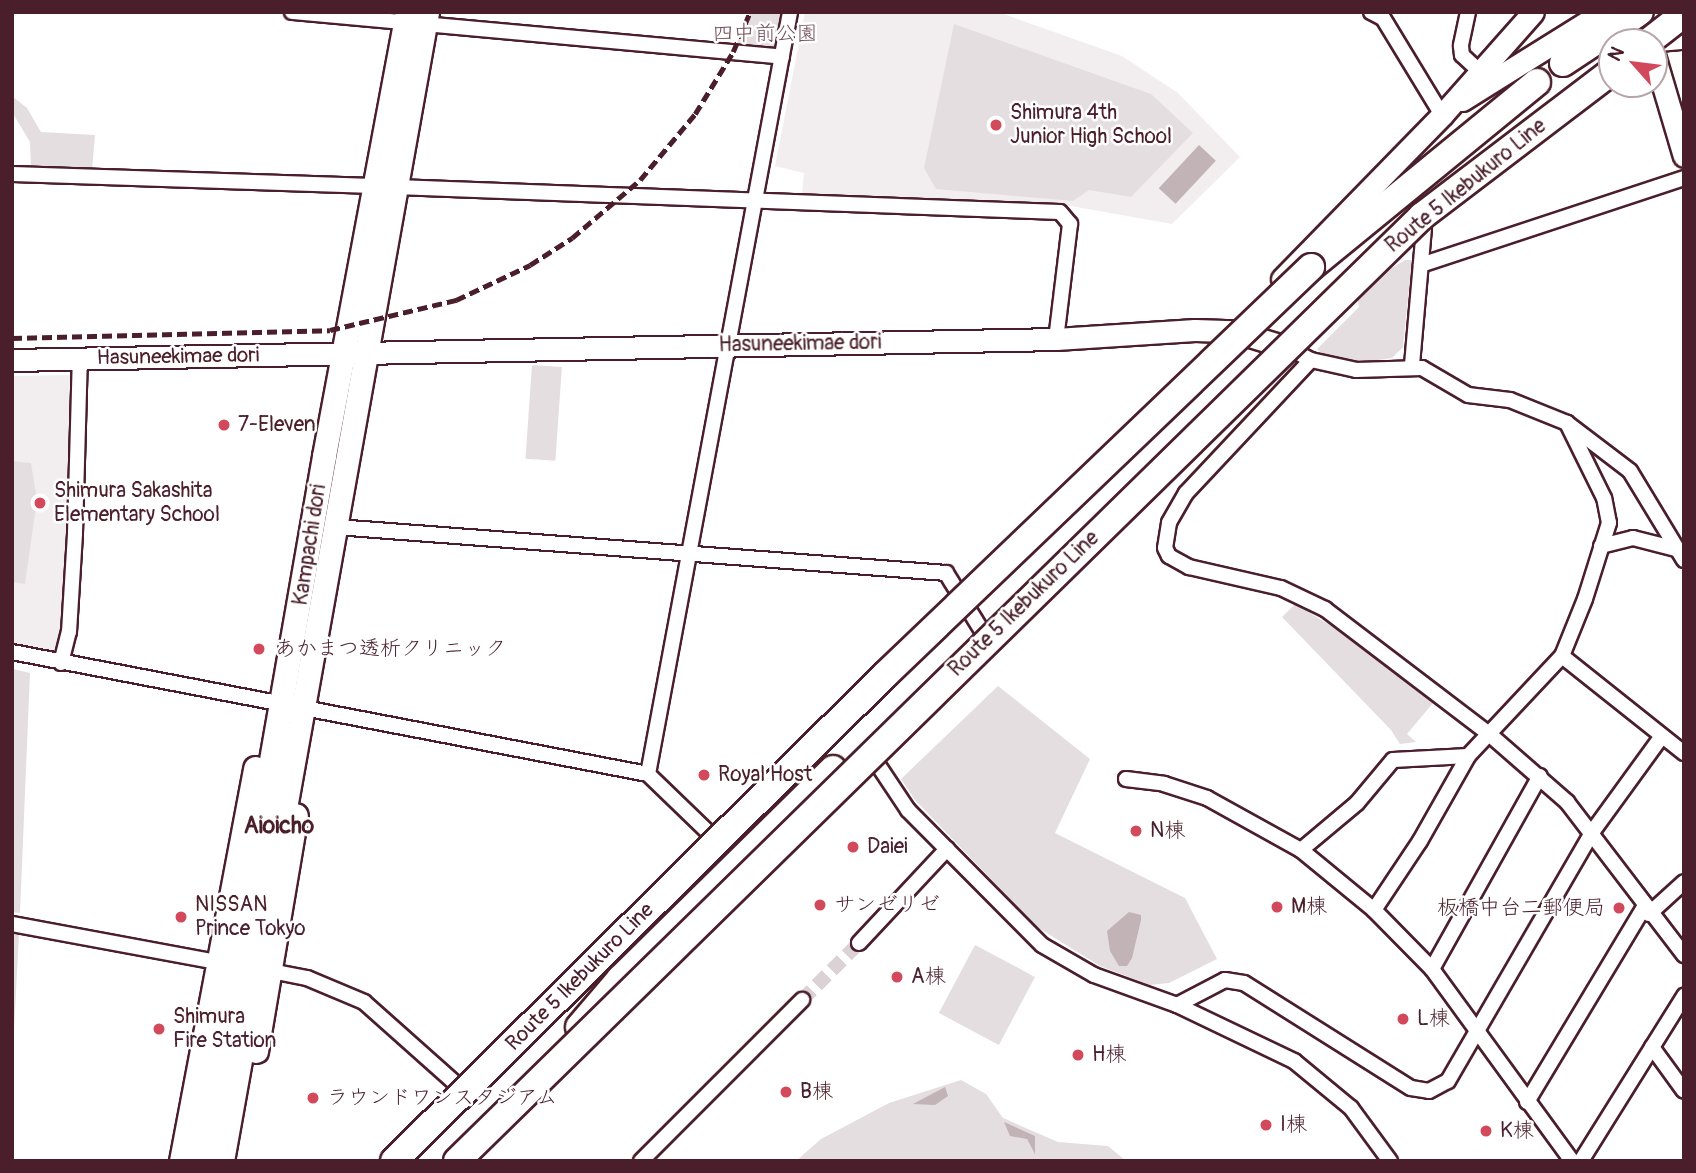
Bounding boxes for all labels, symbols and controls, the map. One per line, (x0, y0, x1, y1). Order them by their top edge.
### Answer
park label: 四中前公園 (713, 21, 817, 47)
north arrow (1598, 28, 1668, 98)
text: N (1603, 43, 1630, 65)
place label: Shimura 4th Junior High School (1010, 100, 1172, 150)
street label: Route 5 Ikebukuro Line (1381, 114, 1551, 258)
marker: Shimura 4th Junior High School (988, 117, 1004, 133)
street label: Hasuneekimae dori (718, 330, 882, 358)
street label: Hasuneekimae dori (96, 343, 260, 371)
place label: 7-Eleven (238, 412, 316, 438)
marker: 7-Eleven (216, 417, 232, 433)
place label: Shimura Sakashita Elementary School (54, 478, 220, 528)
street label: Kampachi dori (288, 483, 332, 607)
marker: Shimura Sakashita Elementary School (32, 495, 48, 511)
street label: Route 5 Ikebukuro Line (944, 526, 1104, 682)
place label: あかまつ透析クリニック (275, 636, 506, 662)
marker: あかまつ透析クリニック (249, 639, 269, 659)
place label: Royal Host (718, 762, 812, 788)
marker: Royal Host (696, 767, 712, 783)
district label: Aioicho (244, 812, 314, 840)
place label: N棟 (1150, 818, 1185, 844)
marker: N棟 (1128, 823, 1144, 839)
place label: Daiei (867, 834, 908, 860)
marker: Daiei (845, 839, 861, 855)
place label: NISSAN Prince Tokyo (195, 892, 306, 942)
place label: サンゼリゼ (834, 892, 939, 918)
place label: M棟 (1291, 894, 1327, 920)
place label: 板橋中台二郵便局 (1437, 895, 1605, 921)
marker: サンゼリゼ (812, 897, 828, 913)
street label: Route 5 Ikebukuro Line (501, 898, 659, 1056)
marker: M棟 (1269, 899, 1285, 915)
marker: 板橋中台二郵便局 (1611, 900, 1627, 916)
marker: NISSAN Prince Tokyo (173, 909, 189, 925)
place label: A棟 (911, 964, 946, 990)
marker: A棟 (889, 969, 905, 985)
place label: Shimura Fire Station (173, 1004, 276, 1054)
place label: L棟 (1417, 1006, 1450, 1032)
marker: L棟 (1395, 1011, 1411, 1027)
marker: Shimura Fire Station (151, 1021, 167, 1037)
place label: H棟 (1092, 1042, 1126, 1068)
marker: H棟 (1070, 1047, 1086, 1063)
place label: B棟 (800, 1079, 833, 1105)
marker: B棟 (778, 1084, 794, 1100)
place label: ラウンドワンスタジアム (327, 1085, 558, 1111)
marker: ラウンドワンスタジアム (305, 1090, 321, 1106)
place label: I棟 (1280, 1112, 1307, 1138)
marker: I棟 (1258, 1117, 1274, 1133)
place label: K棟 (1500, 1118, 1534, 1144)
marker: K棟 (1478, 1123, 1494, 1139)

